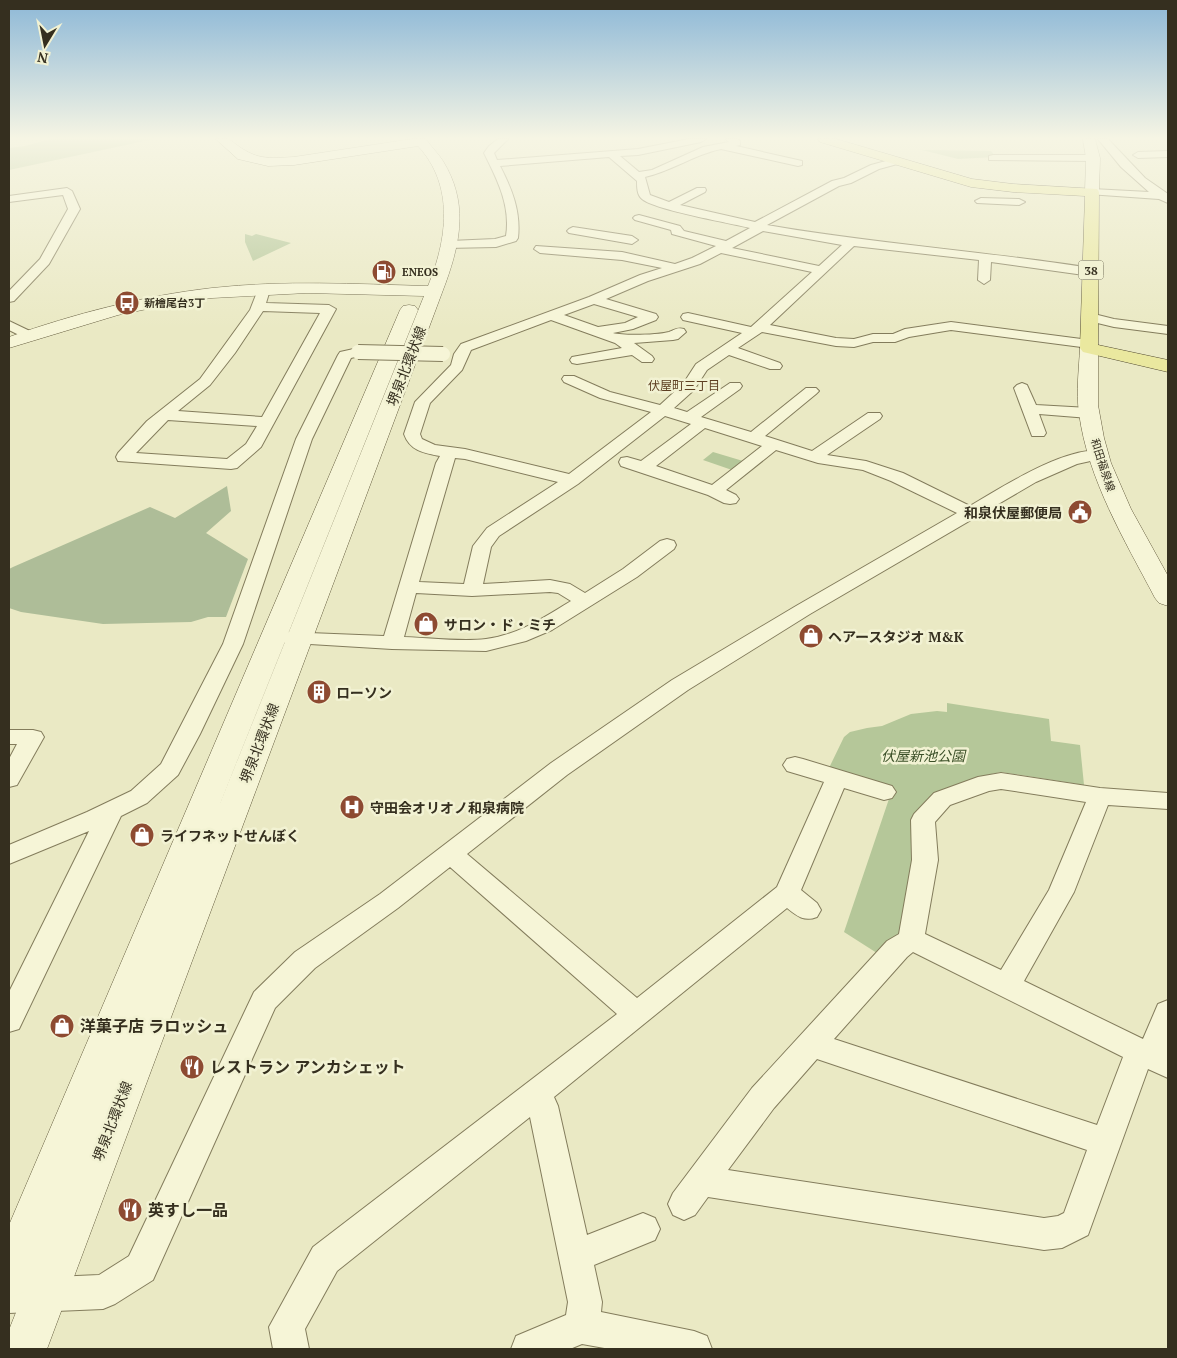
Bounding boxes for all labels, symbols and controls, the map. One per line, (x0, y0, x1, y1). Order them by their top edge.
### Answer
north arrow (20, 20, 70, 70)
text: N (35, 48, 50, 69)
fuel station icon: ENEOS (371, 259, 397, 285)
road number: 38 (1078, 260, 1104, 280)
place label: ENEOS (402, 265, 438, 279)
bus stop icon: 新檜尾台3丁 (114, 290, 140, 316)
place label: 新檜尾台3丁 (144, 296, 205, 310)
street label: 堺泉北環状線 (382, 323, 430, 409)
district label: 伏屋町三丁目 (648, 378, 720, 393)
street label: 和田福泉線 (1088, 437, 1118, 493)
public building icon: 和泉伏屋郵便局 (1067, 499, 1093, 525)
place label: 和泉伏屋郵便局 (964, 503, 1062, 522)
shop icon: サロン・ド・ミチ (413, 611, 439, 637)
place label: サロン・ド・ミチ (444, 615, 556, 634)
shop icon: ヘアースタジオ M&K (798, 623, 824, 649)
place label: ヘアースタジオ M&K (828, 627, 964, 646)
building icon: ローソン (306, 679, 332, 705)
place label: ローソン (336, 683, 392, 702)
street label: 堺泉北環状線 (235, 700, 283, 786)
park label: 伏屋新池公園 (881, 746, 967, 765)
hospital icon: 守田会オリオノ和泉病院 (339, 794, 365, 820)
place label: 守田会オリオノ和泉病院 (370, 798, 524, 817)
shop icon: ライフネットせんぼく (129, 822, 155, 848)
place label: ライフネットせんぼく (160, 826, 300, 845)
shop icon: 洋菓子店 ラロッシュ (49, 1013, 75, 1039)
place label: 洋菓子店 ラロッシュ (80, 1015, 228, 1037)
restaurant icon: レストラン アンカシェット (179, 1054, 205, 1080)
place label: レストラン アンカシェット (210, 1056, 406, 1078)
street label: 堺泉北環状線 (88, 1078, 136, 1164)
restaurant icon: 英すし一品 (117, 1197, 143, 1223)
place label: 英すし一品 (148, 1199, 228, 1221)

